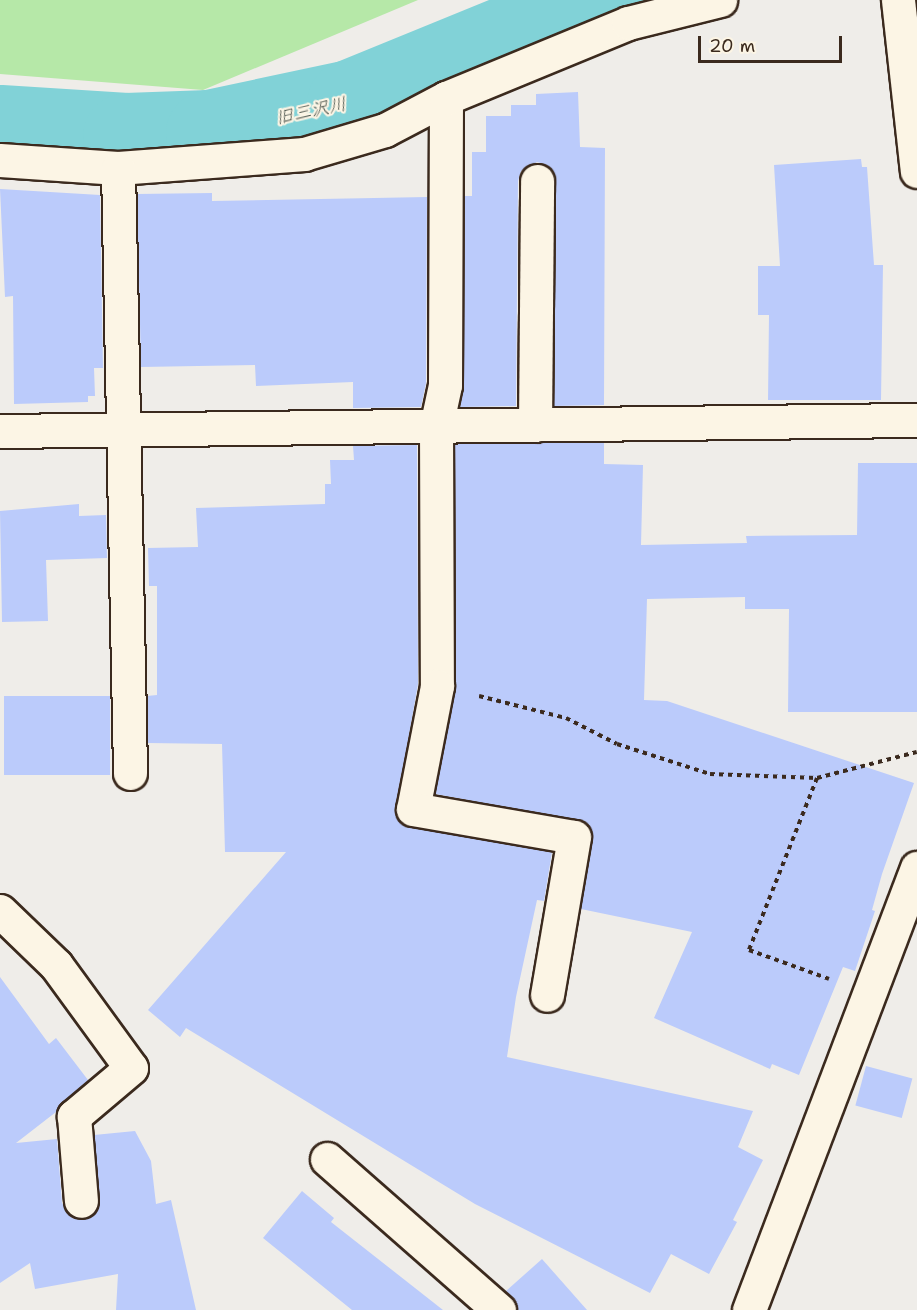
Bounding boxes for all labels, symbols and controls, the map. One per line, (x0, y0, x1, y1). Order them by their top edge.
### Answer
scale bar (701, 24, 845, 62)
text: 20 m (709, 34, 755, 58)
water label: 旧三沢川 (274, 93, 348, 129)

